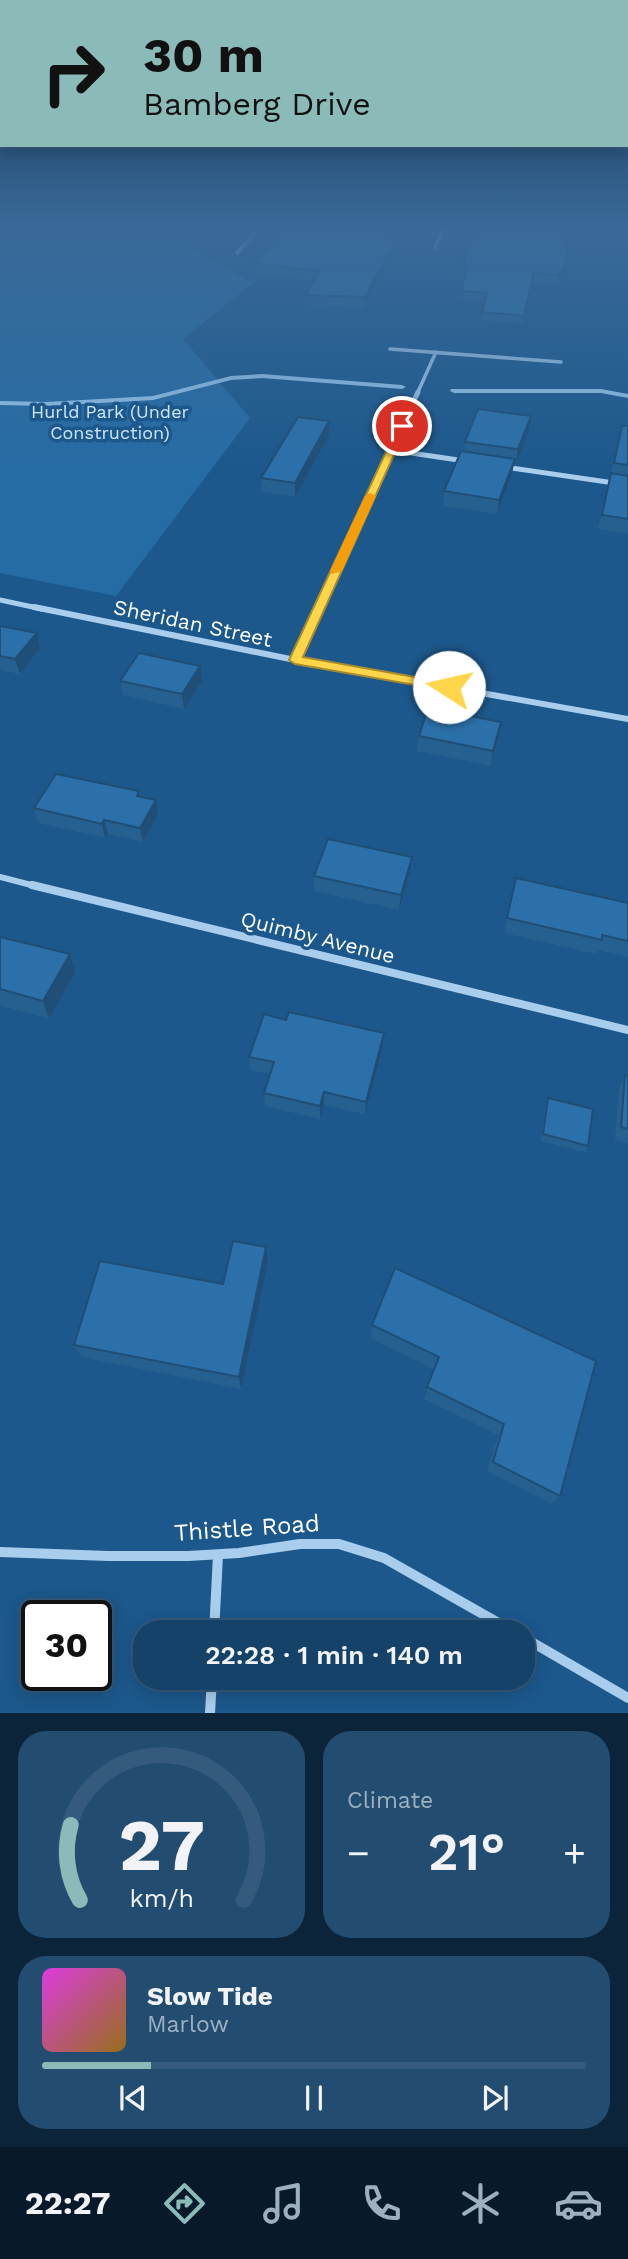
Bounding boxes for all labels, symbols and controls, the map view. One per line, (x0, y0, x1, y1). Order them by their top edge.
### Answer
text: 30 m (143, 26, 264, 84)
icon: right (28, 28, 119, 119)
text: Bamberg Drive (143, 85, 371, 123)
pin (372, 396, 432, 456)
park label: Hurld Park (Under Construction) (31, 401, 189, 443)
icon: arrive (383, 407, 421, 445)
street label: Sheridan Street (112, 594, 275, 652)
position arrow (412, 650, 486, 724)
street label: Quimby Avenue (238, 906, 398, 968)
street label: Thistle Road (173, 1509, 321, 1547)
speed limit sign: 30 (21, 1600, 112, 1691)
text: 22:28 · 1 min · 140 m (205, 1640, 463, 1670)
text: Climate (347, 1787, 433, 1814)
text: 27 (118, 1803, 205, 1889)
text: 21° (428, 1822, 505, 1883)
text: − (347, 1831, 370, 1875)
text: + (563, 1831, 586, 1875)
text: km/h (129, 1884, 194, 1913)
text: Slow Tide (147, 1981, 273, 2011)
text: Marlow (147, 2011, 229, 2038)
icon: previous (114, 2079, 152, 2117)
icon: pause (295, 2079, 333, 2117)
icon: next (476, 2079, 514, 2117)
icon: directions (160, 2179, 209, 2228)
icon: music (259, 2179, 308, 2228)
icon: phone (357, 2179, 406, 2228)
icon: climate (456, 2179, 505, 2228)
icon: car (554, 2179, 603, 2228)
text: 22:27 (25, 2184, 111, 2222)

